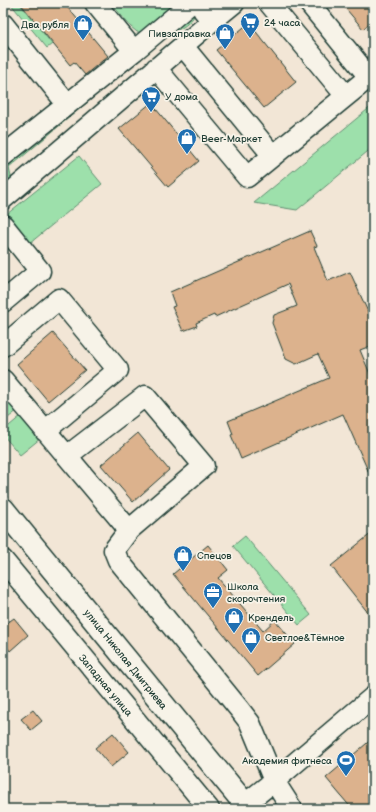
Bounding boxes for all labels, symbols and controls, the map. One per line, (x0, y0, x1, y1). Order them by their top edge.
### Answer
supermarket icon: 24 часа (239, 11, 261, 39)
shop icon: Два рубля (72, 13, 94, 41)
place label: 24 часа (264, 17, 301, 29)
place label: Два рубля (21, 19, 69, 31)
shop icon: Пивзаправка (214, 22, 236, 50)
place label: Пивзаправка (148, 28, 211, 40)
supermarket icon: У дома (140, 85, 162, 113)
place label: У дома (165, 91, 198, 103)
shop icon: Beer-Маркет (176, 127, 198, 155)
place label: Beer-Маркет (201, 133, 262, 145)
shop icon: Спецов (172, 544, 194, 572)
place label: Спецов (197, 550, 232, 562)
office icon: Школа скорочтения (202, 581, 224, 609)
place label: Школа скорочтения (227, 581, 286, 605)
shop icon: Крендель (223, 606, 245, 634)
street label: улица Николая Дмитриева (81, 607, 169, 712)
place label: Крендель (248, 612, 294, 624)
shop icon: Светлое&Тёмное (240, 626, 262, 654)
place label: Светлое&Тёмное (265, 632, 345, 644)
street label: Западная улица (76, 652, 135, 719)
sports icon: Академия фитнеса (335, 749, 357, 777)
place label: Академия фитнеса (241, 755, 332, 767)

